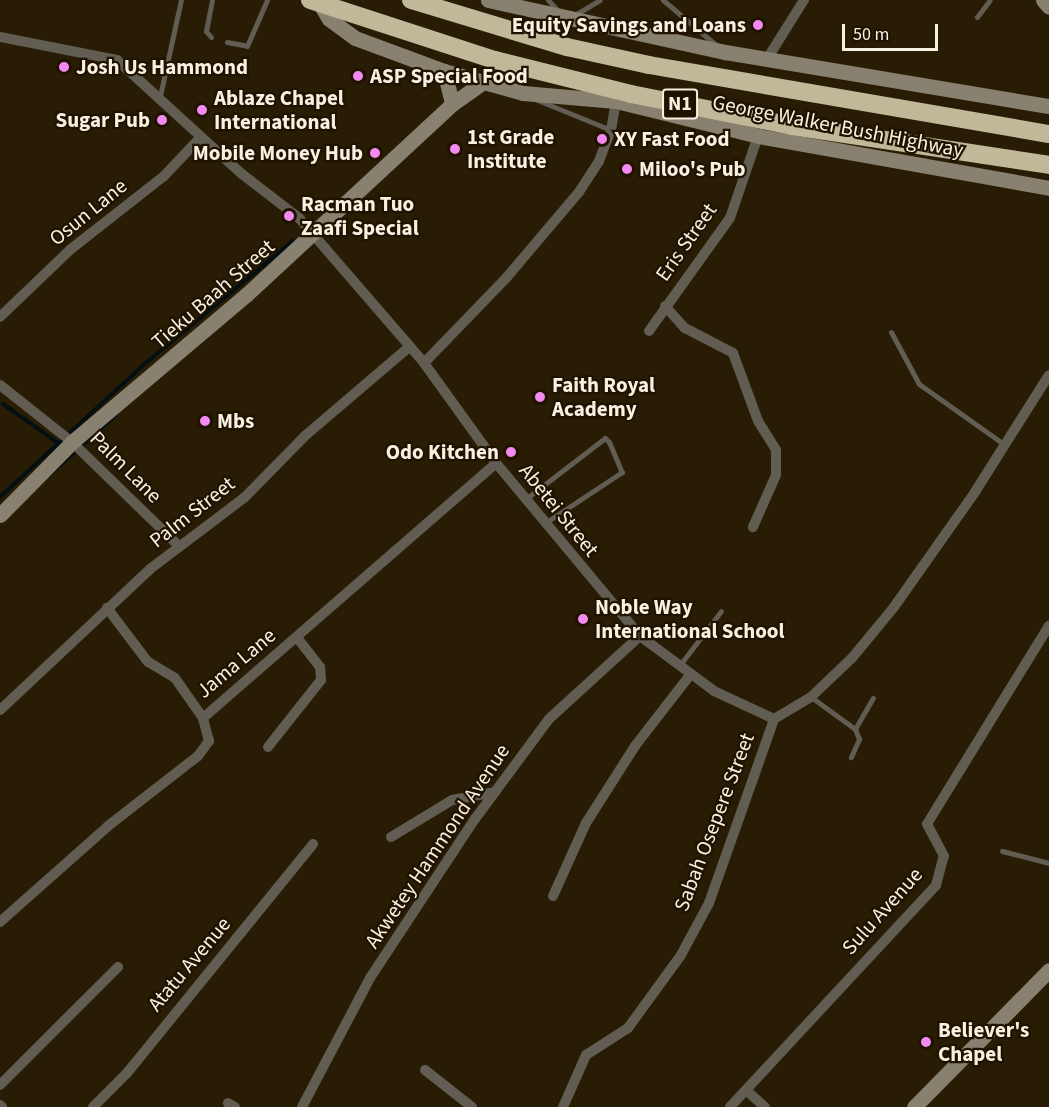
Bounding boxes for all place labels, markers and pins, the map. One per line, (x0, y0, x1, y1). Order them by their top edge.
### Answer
place label: Equity Savings and Loans (512, 12, 746, 38)
marker: Equity Savings and Loans (751, 18, 765, 32)
place label: Josh Us Hammond (76, 54, 248, 80)
marker: Josh Us Hammond (57, 60, 71, 74)
place label: ASP Special Food (370, 63, 528, 89)
marker: ASP Special Food (351, 69, 365, 83)
place label: Ablaze Chapel International (214, 85, 344, 135)
marker: Ablaze Chapel International (195, 103, 209, 117)
place label: Sugar Pub (55, 107, 150, 133)
marker: Sugar Pub (155, 113, 169, 127)
place label: 1st Grade Institute (467, 124, 554, 174)
place label: XY Fast Food (614, 126, 729, 152)
marker: XY Fast Food (595, 132, 609, 146)
place label: Mobile Money Hub (193, 140, 363, 166)
marker: 1st Grade Institute (448, 142, 462, 156)
marker: Mobile Money Hub (368, 146, 382, 160)
place label: Miloo's Pub (639, 156, 746, 182)
marker: Miloo's Pub (620, 162, 634, 176)
place label: Racman Tuo Zaafi Special (301, 191, 419, 241)
marker: Racman Tuo Zaafi Special (282, 209, 296, 223)
place label: Faith Royal Academy (552, 372, 655, 422)
marker: Faith Royal Academy (533, 390, 547, 404)
place label: Mbs (217, 408, 254, 434)
marker: Mbs (198, 414, 212, 428)
place label: Odo Kitchen (386, 439, 499, 465)
marker: Odo Kitchen (504, 445, 518, 459)
place label: Noble Way International School (595, 594, 785, 644)
marker: Noble Way International School (576, 612, 590, 626)
place label: Believer's Chapel (938, 1017, 1029, 1067)
marker: Believer's Chapel (919, 1035, 933, 1049)

